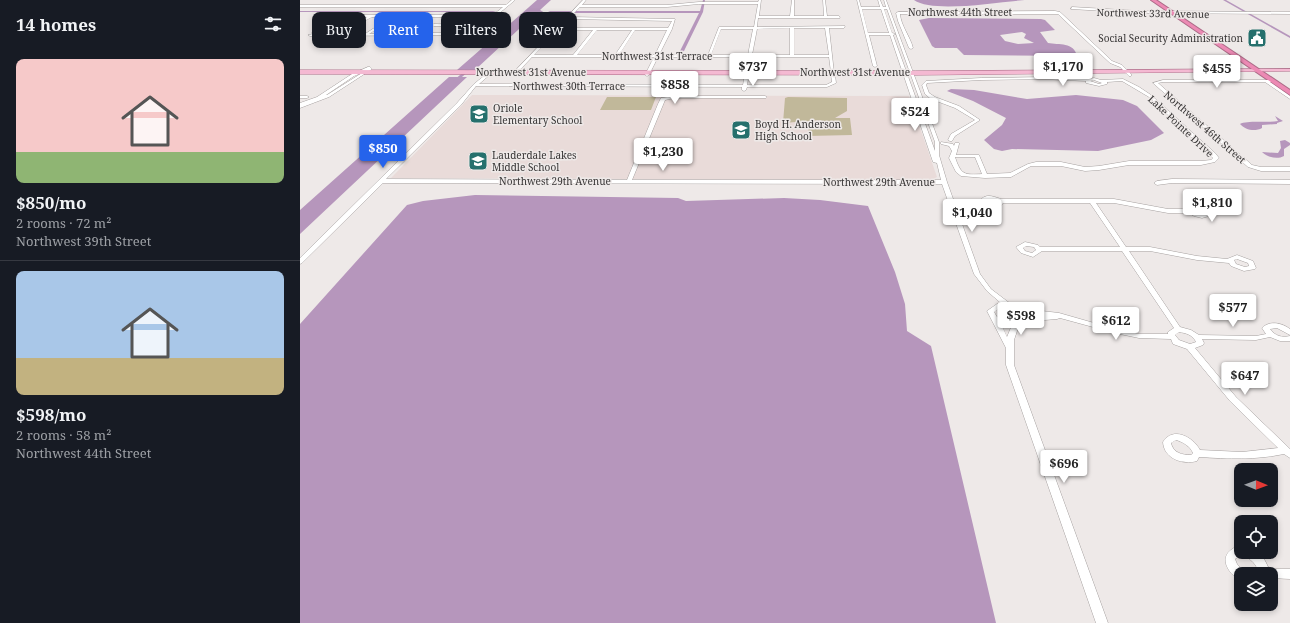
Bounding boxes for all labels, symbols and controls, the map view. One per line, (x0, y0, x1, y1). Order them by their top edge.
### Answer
street label: Northwest 44th Street (908, 5, 1013, 19)
street label: Northwest 33rd Avenue (1096, 5, 1210, 21)
chip: Buy (312, 12, 366, 48)
chip: Rent (374, 12, 433, 48)
chip: Filters (441, 12, 511, 48)
chip: New (519, 12, 577, 48)
text: 14 homes (16, 13, 96, 36)
icon: filters (262, 13, 284, 35)
public building icon: Social Security Administration (1246, 27, 1268, 49)
place label: Social Security Administration (1098, 31, 1244, 45)
street label: Northwest 31st Terrace (602, 49, 712, 63)
pin: $737 (729, 53, 777, 87)
pin: $1,170 (1030, 53, 1096, 87)
pin: $455 (1193, 55, 1241, 89)
text: $737 (738, 57, 768, 75)
text: $1,170 (1043, 57, 1083, 75)
text: $455 (1202, 59, 1232, 77)
street label: Northwest 31st Avenue (476, 65, 586, 79)
street label: Northwest 31st Avenue (800, 65, 910, 79)
pin: $858 (651, 71, 699, 105)
text: $858 (660, 75, 690, 93)
street label: Northwest 30th Terrace (513, 79, 625, 93)
icon: home (114, 85, 186, 157)
street label: Northwest 46th Street (1161, 88, 1249, 167)
street label: Lake Pointe Drive (1145, 92, 1217, 160)
pin: $524 (891, 98, 939, 132)
place label: Oriole Elementary School (493, 101, 582, 127)
text: $524 (900, 102, 930, 120)
school or university icon: Oriole Elementary School (468, 103, 490, 125)
place label: Boyd H. Anderson High School (755, 117, 842, 143)
school or university icon: Boyd H. Anderson High School (730, 119, 752, 141)
pin: $850 (359, 135, 407, 169)
pin: $1,230 (630, 138, 696, 172)
text: $850 (368, 139, 398, 157)
text: $1,230 (643, 142, 683, 160)
place label: Lauderdale Lakes Middle School (492, 148, 577, 174)
school or university icon: Lauderdale Lakes Middle School (467, 150, 489, 172)
street label: Northwest 29th Avenue (499, 174, 611, 188)
street label: Northwest 29th Avenue (823, 175, 935, 189)
pin: $1,810 (1179, 189, 1245, 223)
text: $850/mo (16, 191, 87, 214)
text: $1,810 (1192, 193, 1232, 211)
pin: $1,040 (939, 199, 1005, 233)
text: $1,040 (952, 203, 992, 221)
text: 2 rooms · 72 m² (16, 214, 111, 232)
text: Northwest 39th Street (16, 232, 151, 250)
pin: $577 (1209, 294, 1257, 328)
icon: home (114, 297, 186, 369)
text: $577 (1218, 298, 1248, 316)
pin: $598 (997, 302, 1045, 336)
text: $598 (1006, 306, 1036, 324)
pin: $612 (1092, 307, 1140, 341)
text: $612 (1101, 311, 1131, 329)
pin: $647 (1221, 362, 1269, 396)
text: $647 (1230, 366, 1260, 384)
text: $598/mo (16, 403, 87, 426)
text: 2 rooms · 58 m² (16, 426, 111, 444)
text: Northwest 44th Street (16, 444, 151, 462)
pin: $696 (1040, 450, 1088, 484)
text: $696 (1049, 454, 1079, 472)
north arrow (1234, 463, 1278, 507)
map controls (1234, 463, 1278, 611)
button: locate (1234, 515, 1278, 559)
button: layers (1234, 567, 1278, 611)

